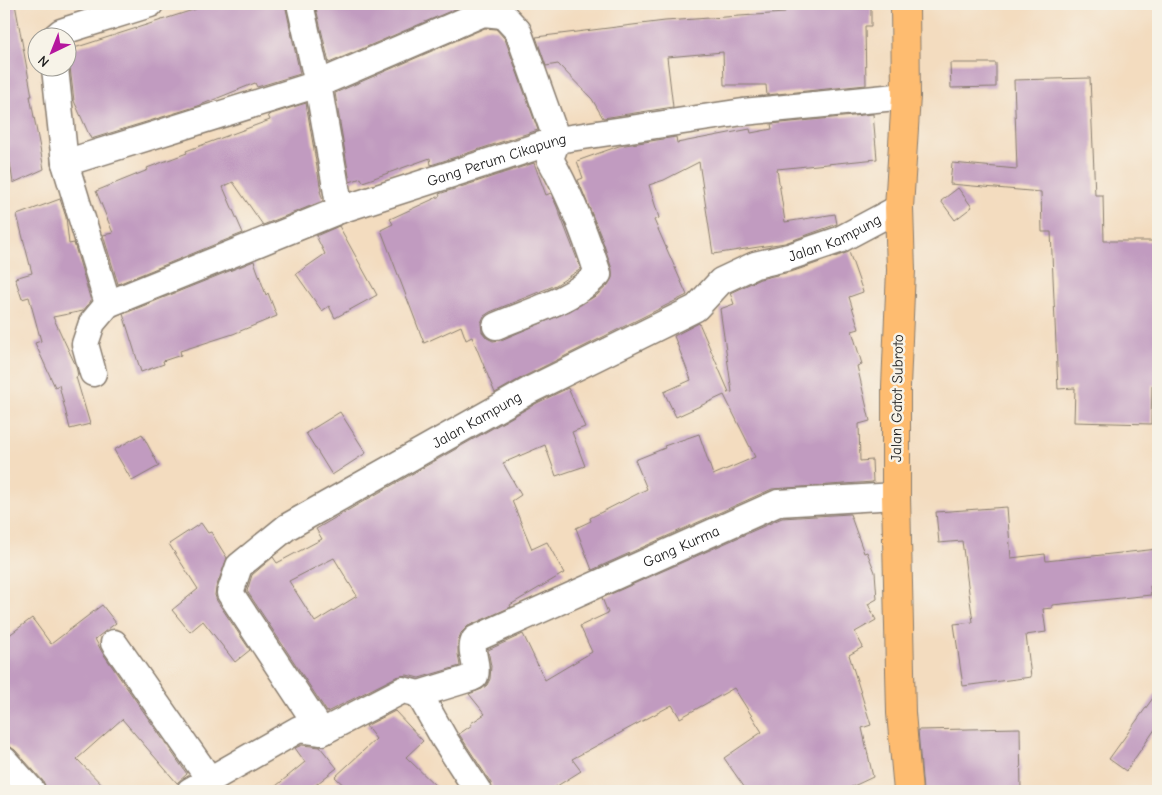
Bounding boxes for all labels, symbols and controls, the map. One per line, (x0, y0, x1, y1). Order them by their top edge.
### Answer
north arrow (28, 28, 78, 78)
text: N (34, 52, 53, 70)
street label: Gang Perum Cikapung (425, 130, 568, 190)
street label: Jalan Kampung (786, 210, 884, 266)
street label: Jalan Gatot Subroto (887, 334, 907, 462)
street label: Jalan Kampung (429, 388, 525, 452)
street label: Gang Kurma (640, 521, 722, 571)

